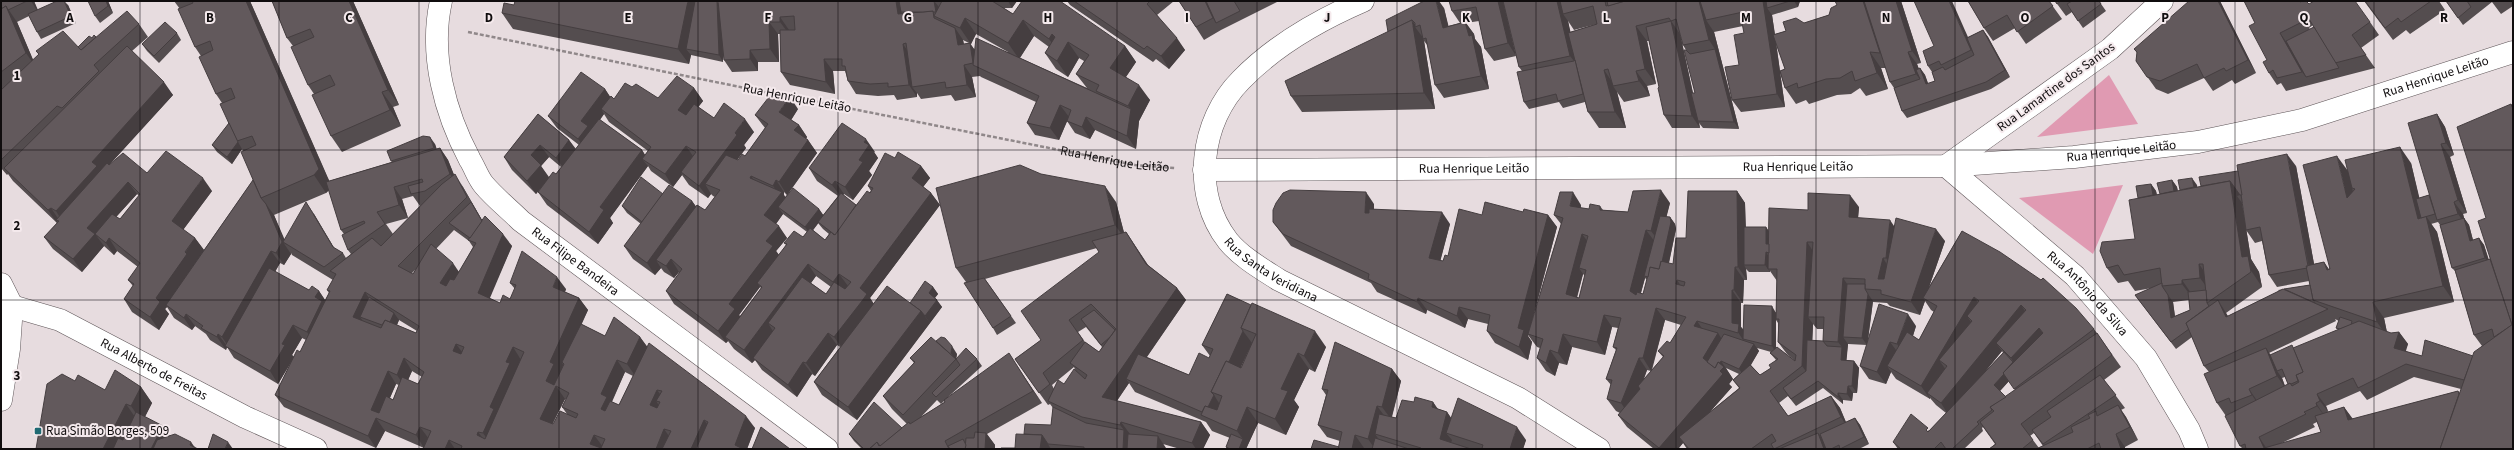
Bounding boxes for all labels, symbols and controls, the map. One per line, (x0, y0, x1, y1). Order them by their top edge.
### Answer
text: A (65, 9, 74, 27)
text: B (206, 9, 214, 27)
text: C (345, 9, 353, 27)
text: D (485, 9, 493, 27)
text: E (624, 9, 632, 27)
text: F (765, 9, 772, 27)
text: G (904, 9, 912, 27)
text: H (1044, 9, 1052, 27)
text: I (1185, 9, 1189, 27)
text: J (1324, 9, 1330, 27)
text: K (1462, 9, 1471, 27)
text: L (1603, 9, 1610, 27)
text: M (1741, 9, 1751, 27)
text: N (1882, 9, 1890, 27)
text: O (2021, 9, 2030, 27)
text: P (2161, 9, 2169, 27)
text: Q (2300, 9, 2309, 27)
text: R (2440, 9, 2448, 27)
street label: Rua Lamartine dos Santos (1993, 38, 2119, 136)
street label: Rua Henrique Leitão (2380, 51, 2491, 102)
text: 1 (14, 67, 21, 85)
street label: Rua Henrique Leitão (741, 79, 853, 117)
street label: Rua Henrique Leitão (2066, 136, 2177, 167)
street label: Rua Henrique Leitão (1059, 141, 1170, 177)
street label: Rua Henrique Leitão (1743, 158, 1853, 176)
street label: Rua Henrique Leitão (1419, 159, 1529, 178)
text: 2 (14, 217, 21, 235)
street label: Rua Filipe Bandeira (528, 223, 623, 300)
street label: Rua Santa Veridiana (1220, 233, 1321, 307)
street label: Rua Antônio da Silva (2043, 247, 2132, 340)
street label: Rua Alberto de Freitas (97, 334, 211, 405)
text: 3 (14, 367, 21, 385)
place label: Rua Simão Borges, 509 (46, 422, 169, 440)
marker: Rua Simão Borges, 509 (33, 426, 43, 436)

